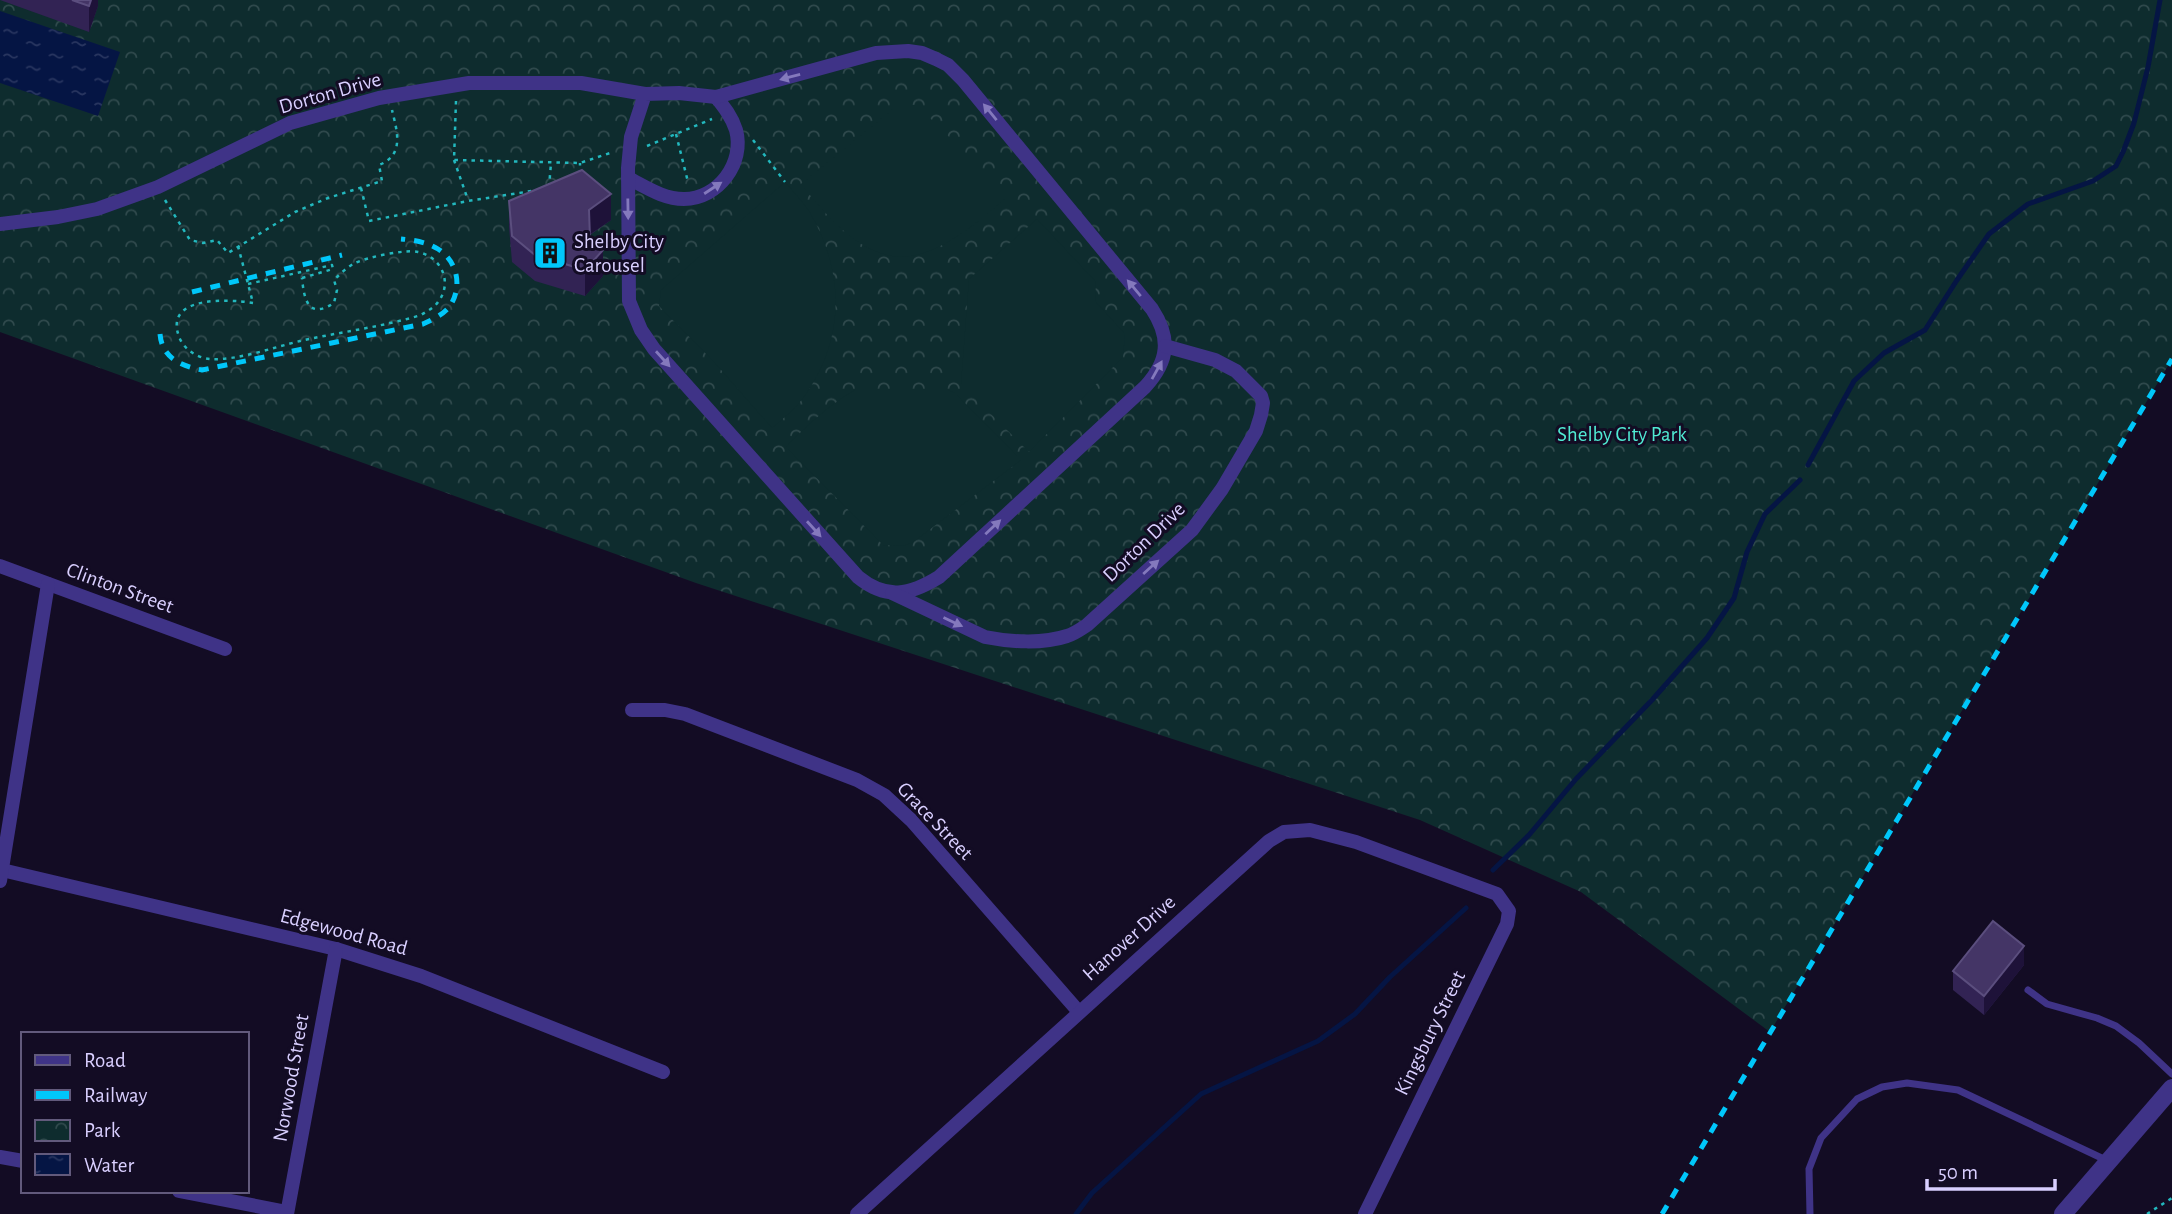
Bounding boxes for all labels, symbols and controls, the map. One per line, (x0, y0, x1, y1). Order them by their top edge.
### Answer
street label: Dorton Drive (277, 68, 383, 118)
one-way arrow (778, 72, 800, 83)
one-way arrow (983, 103, 998, 121)
one-way arrow (704, 181, 723, 194)
one-way arrow (622, 198, 634, 220)
place label: Shelby City Carousel (574, 231, 664, 276)
building icon: Shelby City Carousel (531, 234, 569, 272)
one-way arrow (1127, 279, 1142, 297)
one-way arrow (654, 350, 670, 367)
one-way arrow (1151, 361, 1163, 380)
park label: Shelby City Park (1557, 424, 1687, 445)
street label: Dorton Drive (1099, 498, 1189, 586)
one-way arrow (806, 520, 822, 538)
one-way arrow (984, 520, 1001, 536)
street label: Clinton Street (64, 559, 177, 617)
one-way arrow (1142, 559, 1159, 575)
one-way arrow (943, 616, 963, 628)
street label: Grace Street (893, 778, 977, 864)
street label: Hanover Drive (1079, 891, 1179, 985)
street label: Edgewood Road (278, 905, 410, 959)
street label: Kingsbury Street (1391, 967, 1469, 1099)
street label: Norwood Street (269, 1012, 313, 1144)
legend (21, 1032, 248, 1193)
text: Road (84, 1050, 126, 1071)
text: Railway (84, 1085, 147, 1106)
text: Park (84, 1120, 121, 1141)
scale bar (1927, 1148, 2055, 1192)
text: Water (84, 1155, 134, 1176)
text: 50 m (1938, 1162, 1978, 1183)

